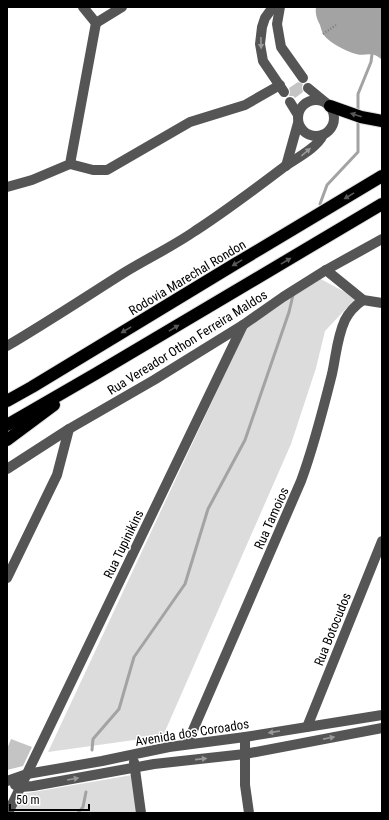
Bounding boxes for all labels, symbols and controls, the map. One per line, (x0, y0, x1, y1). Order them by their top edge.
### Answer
one-way arrow (258, 37, 264, 50)
one-way arrow (350, 112, 362, 118)
one-way arrow (300, 147, 311, 156)
one-way arrow (344, 192, 354, 200)
street label: Rodovia Marechal Rondon (126, 237, 248, 318)
one-way arrow (280, 258, 292, 265)
one-way arrow (231, 259, 243, 266)
street label: Rua Vereador Othon Ferreira Maldos (105, 287, 270, 398)
one-way arrow (168, 324, 180, 331)
one-way arrow (120, 327, 132, 334)
street label: Rua Tamoios (251, 485, 292, 551)
street label: Rua Tupinikins (100, 507, 147, 581)
street label: Rua Botocudos (311, 590, 354, 668)
street label: Avenida dos Coroados (134, 716, 250, 749)
one-way arrow (268, 729, 280, 735)
one-way arrow (323, 735, 336, 741)
one-way arrow (195, 755, 207, 762)
one-way arrow (67, 776, 79, 782)
scale bar (10, 786, 89, 812)
text: 50 m (16, 793, 40, 807)

